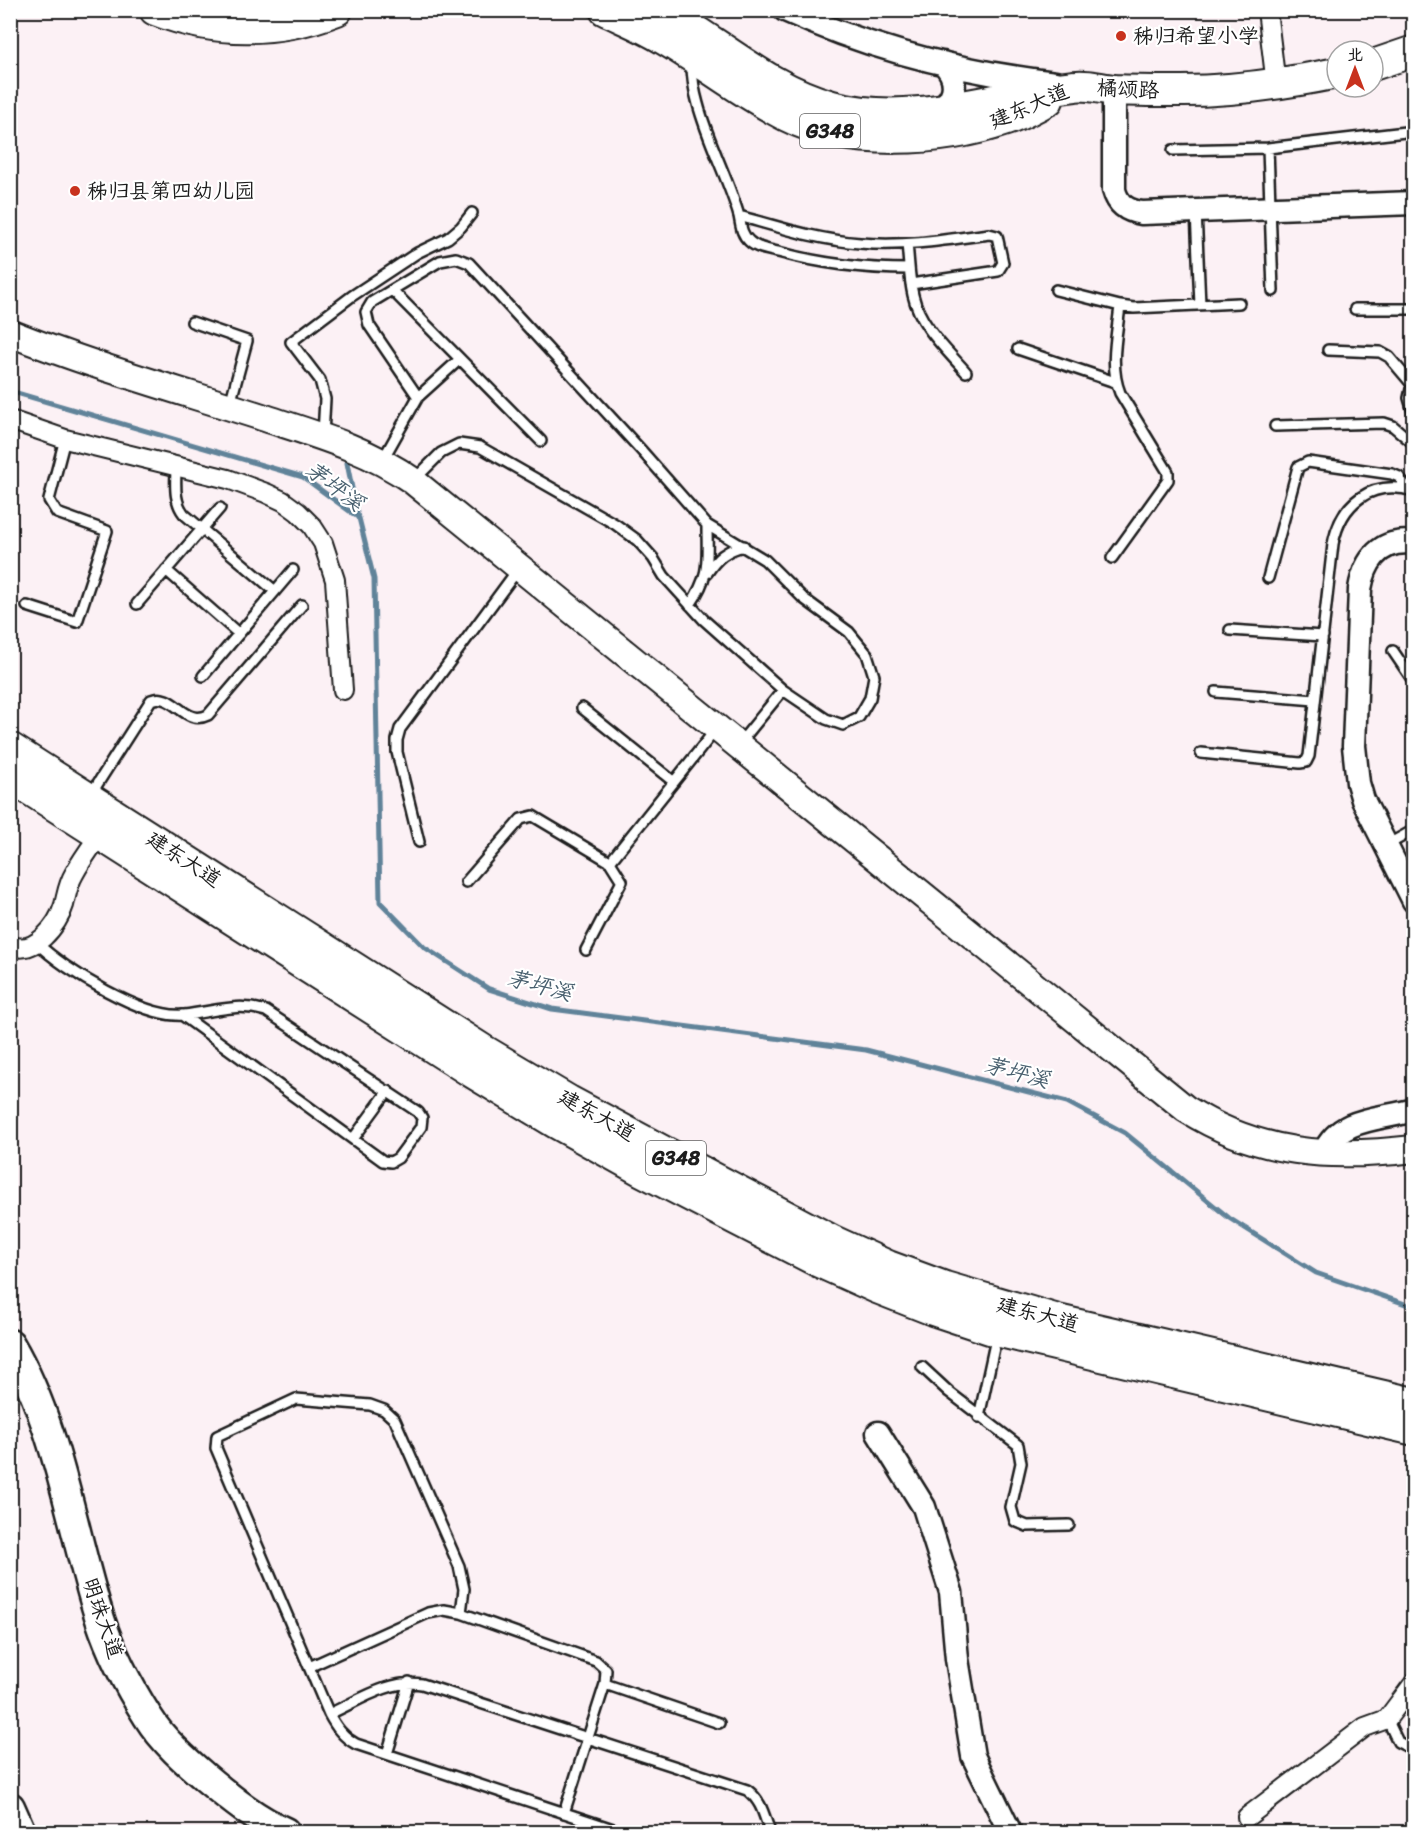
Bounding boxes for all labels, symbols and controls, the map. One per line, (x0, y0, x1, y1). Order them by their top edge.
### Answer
place label: 秭归希望小学 (1133, 17, 1259, 55)
marker: 秭归希望小学 (1114, 29, 1128, 43)
north arrow (1325, 39, 1385, 99)
text: 北 (1347, 40, 1363, 69)
street label: 橘颂路 (1096, 68, 1160, 110)
street label: 建东大道 (983, 72, 1075, 140)
road number: G348 (800, 114, 860, 148)
place label: 秭归县第四幼儿园 (87, 172, 255, 210)
marker: 秭归县第四幼儿园 (68, 184, 82, 198)
water label: 茅坪溪 (297, 451, 374, 522)
street label: 建东大道 (138, 820, 230, 898)
water label: 茅坪溪 (503, 958, 578, 1013)
water label: 茅坪溪 (980, 1045, 1055, 1100)
street label: 建东大道 (551, 1078, 643, 1152)
road number: G348 (646, 1141, 706, 1175)
street label: 建东大道 (993, 1285, 1083, 1343)
street label: 明珠大道 (71, 1572, 135, 1664)

